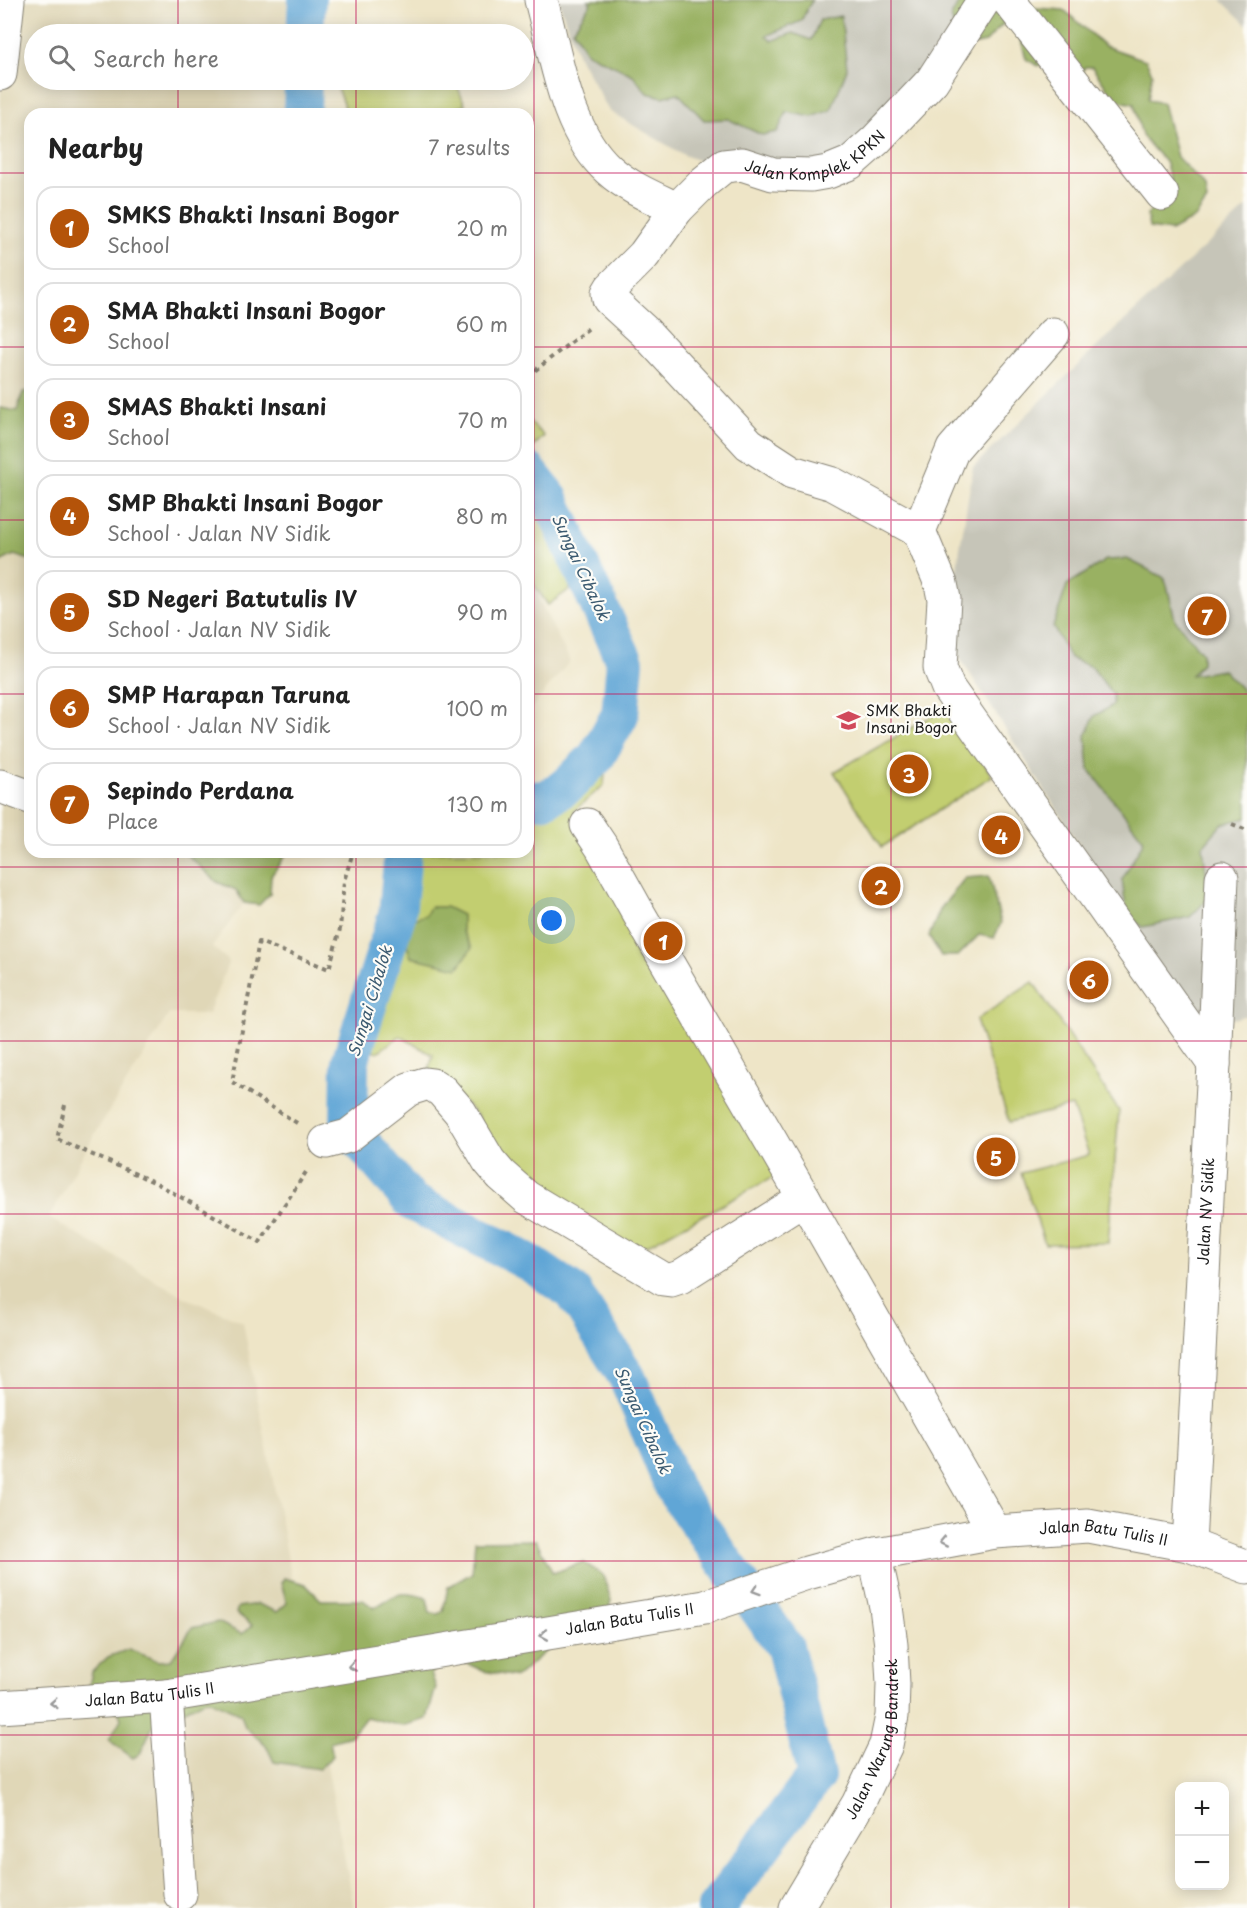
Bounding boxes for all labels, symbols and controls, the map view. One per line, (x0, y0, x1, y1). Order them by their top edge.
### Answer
search box (24, 24, 534, 90)
icon: search (45, 41, 78, 74)
text: Search here (93, 41, 219, 74)
street label: Jalan Komplek KPKN (742, 124, 890, 186)
text: Nearby (48, 128, 143, 167)
text: 7 results (428, 132, 510, 162)
text: SMKS Bhakti Insani Bogor (107, 197, 399, 230)
text: 1 (65, 213, 74, 243)
text: 20 m (456, 213, 508, 243)
text: School (107, 230, 170, 260)
text: SMA Bhakti Insani Bogor (107, 293, 385, 326)
text: 2 (62, 309, 77, 339)
text: 60 m (456, 309, 508, 339)
text: School (107, 326, 170, 356)
text: SMAS Bhakti Insani (107, 389, 326, 422)
text: 3 (63, 405, 76, 435)
text: 70 m (458, 405, 508, 435)
text: School (107, 422, 170, 452)
text: SMP Bhakti Insani Bogor (107, 485, 383, 518)
text: 4 (63, 501, 76, 531)
text: 80 m (456, 501, 508, 531)
water label: Sungai Cibalok (547, 509, 618, 625)
text: School · Jalan NV Sidik (107, 518, 331, 548)
text: SD Negeri Batutulis IV (107, 581, 357, 614)
pin: 7 (1188, 594, 1226, 638)
text: 5 (63, 597, 76, 627)
text: 90 m (457, 597, 508, 627)
text: School · Jalan NV Sidik (107, 614, 331, 644)
text: SMP Harapan Taruna (107, 677, 350, 710)
text: 6 (62, 693, 77, 723)
text: 100 m (447, 693, 508, 723)
place label: SMK Bhakti Insani Bogor (866, 698, 957, 738)
school or university icon: SMK Bhakti Insani Bogor (835, 707, 861, 733)
text: School · Jalan NV Sidik (107, 710, 331, 740)
pin: 3 (890, 752, 928, 796)
text: Sepindo Perdana (107, 773, 294, 806)
text: 7 (64, 789, 75, 819)
text: 130 m (448, 789, 508, 819)
text: Place (107, 806, 158, 836)
pin: 4 (982, 812, 1020, 858)
pin: 2 (862, 864, 900, 908)
your location (537, 906, 566, 935)
pin: 1 (644, 918, 682, 964)
water label: Sungai Cibalok (341, 941, 398, 1059)
pin: 6 (1070, 958, 1108, 1002)
pin: 5 (976, 1134, 1016, 1180)
street label: Jalan NV Sidik (1191, 1157, 1219, 1266)
water label: Sungai Cibalok (609, 1362, 679, 1478)
street label: Jalan Batu Tulis II (1038, 1512, 1170, 1551)
one-way arrow (939, 1535, 949, 1548)
one-way arrow (751, 1583, 762, 1596)
street label: Jalan Batu Tulis II (563, 1596, 695, 1640)
one-way arrow (540, 1628, 550, 1641)
street label: Jalan Warung Bandrek (838, 1658, 903, 1823)
one-way arrow (347, 1659, 357, 1672)
street label: Jalan Batu Tulis II (84, 1675, 216, 1711)
one-way arrow (50, 1697, 59, 1710)
map controls (1175, 1782, 1229, 1890)
button: + (1175, 1782, 1229, 1836)
button: − (1175, 1836, 1229, 1890)

